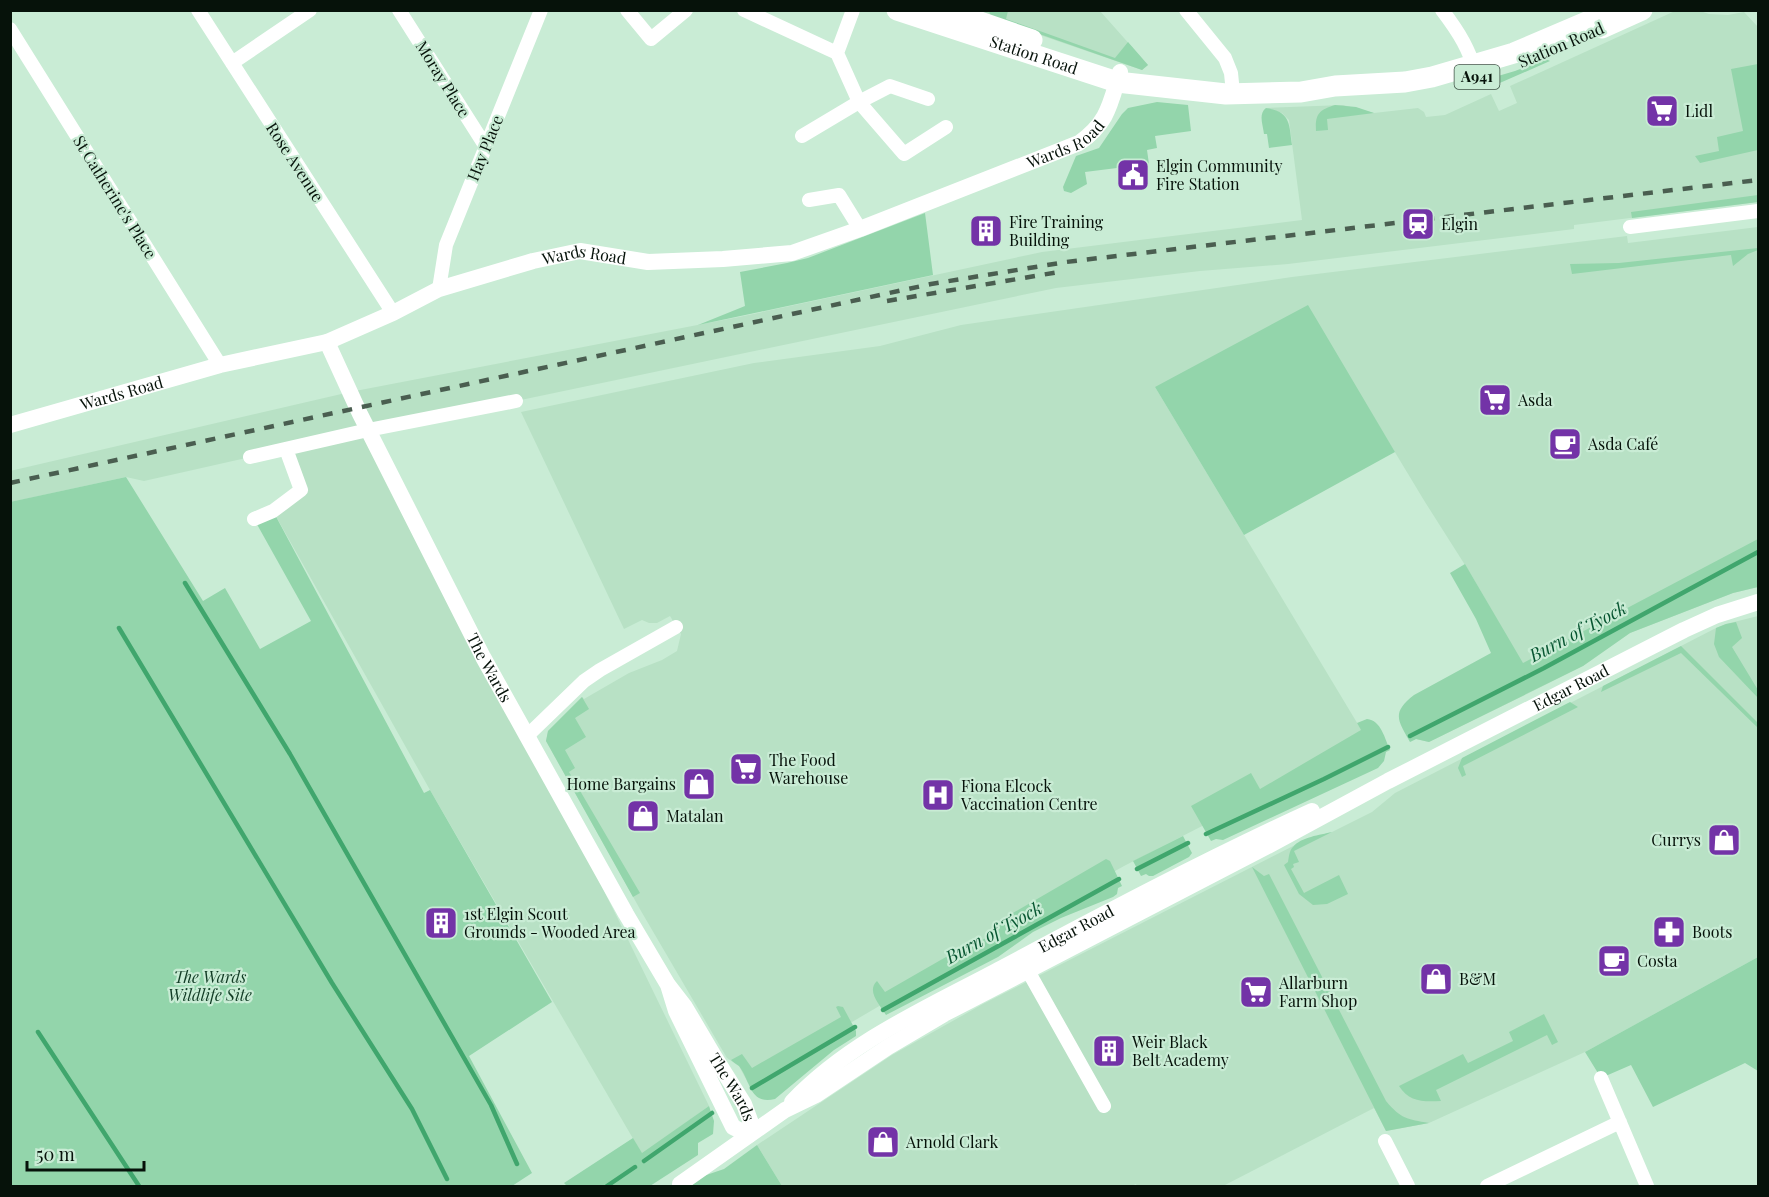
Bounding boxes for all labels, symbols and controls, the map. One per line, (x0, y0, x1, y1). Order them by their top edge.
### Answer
street label: Station Road (1515, 17, 1607, 72)
street label: Station Road (987, 30, 1081, 79)
street label: Moray Place (412, 36, 475, 121)
road number: A941 (1454, 65, 1500, 89)
supermarket icon: Lidl (1644, 93, 1680, 129)
place label: Lidl (1685, 100, 1713, 121)
street label: Hay Place (462, 112, 507, 184)
street label: Wards Road (1023, 115, 1109, 173)
street label: Rose Avenue (262, 118, 329, 205)
street label: St Catherine's Place (69, 131, 162, 262)
place label: Elgin Community Fire Station (1156, 155, 1282, 194)
public building icon: Elgin Community Fire Station (1115, 157, 1151, 193)
station icon: Elgin (1400, 206, 1436, 242)
place label: Fire Training Building (1009, 211, 1104, 250)
building icon: Fire Training Building (968, 213, 1004, 249)
place label: Elgin (1441, 213, 1478, 234)
street label: Wards Road (539, 240, 628, 269)
street label: Wards Road (77, 371, 165, 415)
supermarket icon: Asda (1477, 382, 1513, 418)
place label: Asda (1517, 389, 1553, 410)
cafe icon: Asda Café (1547, 426, 1583, 462)
place label: Asda Café (1587, 433, 1658, 454)
water label: Burn of Tyock (1524, 595, 1631, 667)
street label: The Wards (463, 629, 517, 706)
street label: Edgar Road (1529, 659, 1612, 715)
place label: The Food Warehouse (768, 749, 848, 788)
supermarket icon: The Food Warehouse (728, 751, 764, 787)
shop icon: Home Bargains (681, 766, 717, 802)
place label: Home Bargains (566, 773, 676, 794)
place label: Fiona Elcock Vaccination Centre (960, 775, 1098, 814)
hospital icon: Fiona Elcock Vaccination Centre (920, 777, 956, 813)
shop icon: Matalan (625, 798, 661, 834)
place label: Matalan (666, 805, 724, 826)
shop icon: Currys (1706, 822, 1742, 858)
place label: Currys (1651, 829, 1701, 850)
water label: Burn of Tyock (940, 896, 1046, 969)
street label: Edgar Road (1034, 900, 1117, 957)
place label: 1st Elgin Scout Grounds - Wooded Area (464, 903, 636, 942)
building icon: 1st Elgin Scout Grounds - Wooded Area (423, 905, 459, 941)
pharmacy icon: Boots (1651, 914, 1687, 950)
place label: Boots (1692, 921, 1732, 942)
cafe icon: Costa (1596, 943, 1632, 979)
place label: Costa (1637, 950, 1678, 971)
shop icon: B&M (1418, 961, 1454, 997)
park label: The Wards Wildlife Site (168, 966, 252, 1005)
place label: B&M (1459, 968, 1496, 989)
place label: Allarburn Farm Shop (1278, 972, 1357, 1011)
supermarket icon: Allarburn Farm Shop (1238, 974, 1274, 1010)
place label: Weir Black Belt Academy (1131, 1031, 1229, 1070)
building icon: Weir Black Belt Academy (1091, 1033, 1127, 1069)
street label: The Wards (705, 1049, 760, 1124)
shop icon: Arnold Clark (865, 1124, 901, 1160)
place label: Arnold Clark (905, 1131, 998, 1152)
scale bar (27, 1134, 144, 1172)
text: 50 m (36, 1142, 75, 1166)

